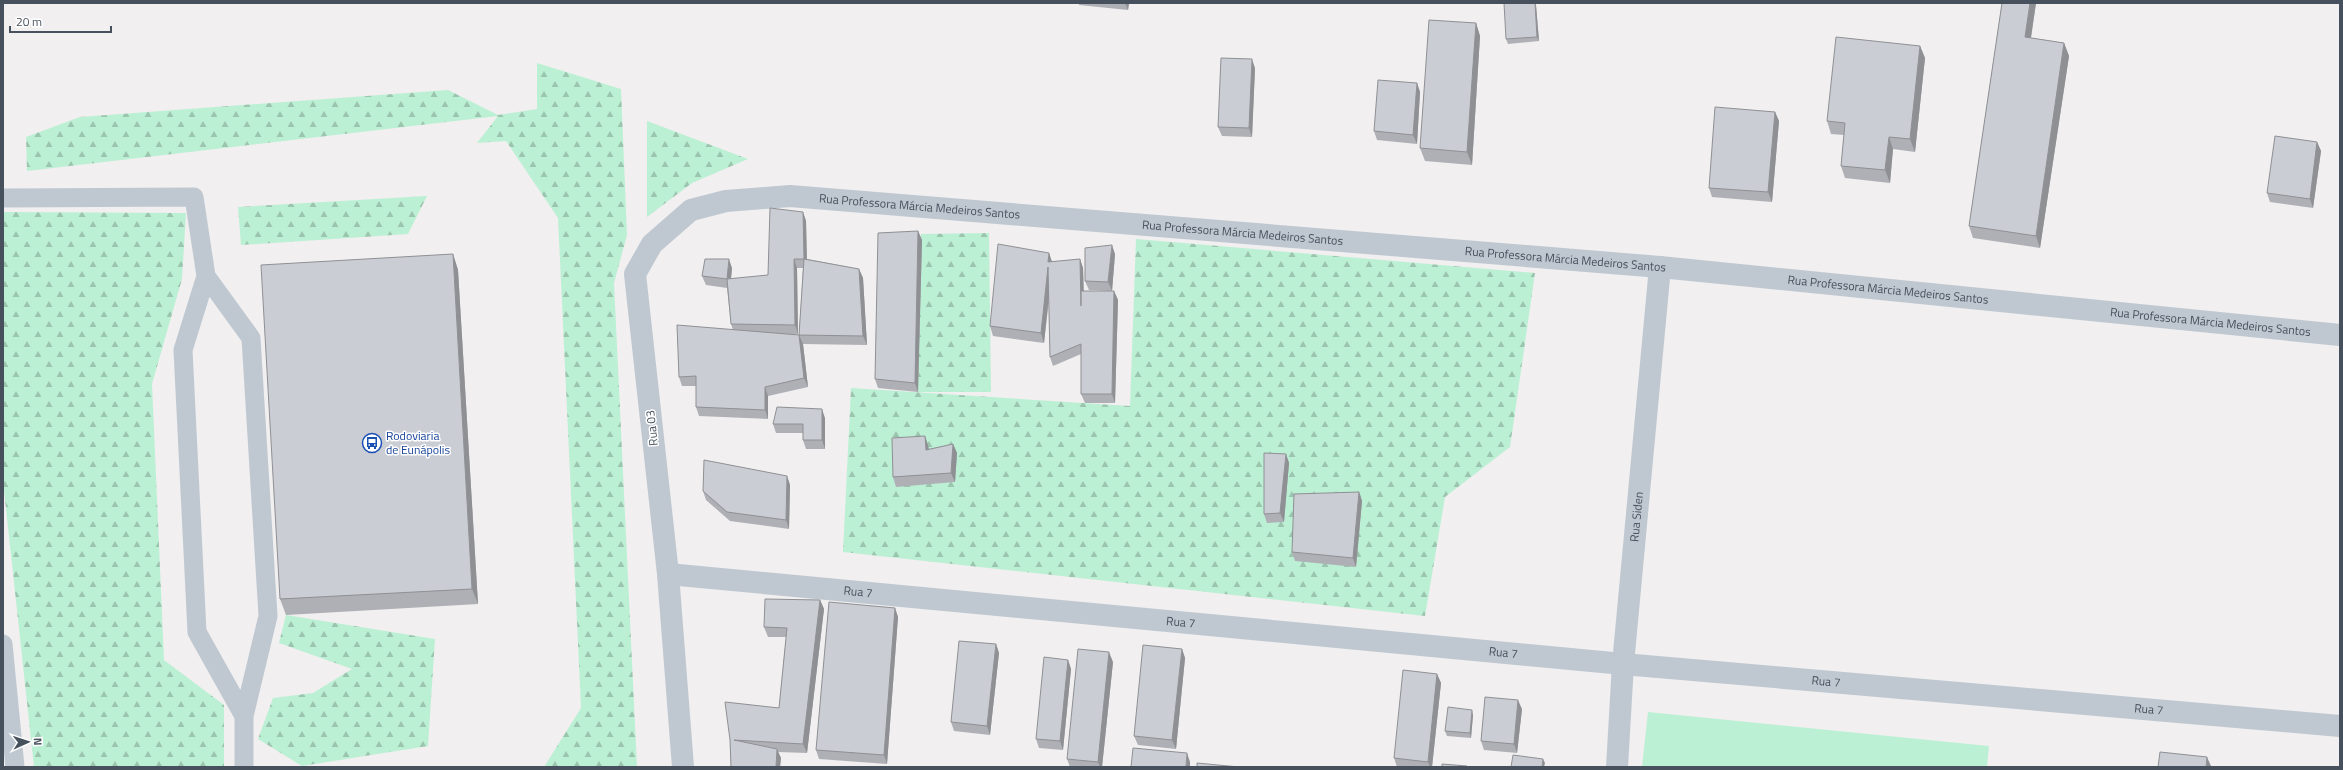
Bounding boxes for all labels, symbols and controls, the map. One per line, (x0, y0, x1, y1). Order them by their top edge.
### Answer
scale bar (10, 8, 111, 34)
text: 20 m (16, 12, 42, 31)
street label: Rua Professora Márcia Medeiros Santos (818, 188, 1021, 224)
street label: Rua Professora Márcia Medeiros Santos (1141, 215, 1344, 250)
street label: Rua Professora Márcia Medeiros Santos (1464, 241, 1667, 277)
street label: Rua Professora Márcia Medeiros Santos (1787, 270, 1990, 309)
street label: Rua Professora Márcia Medeiros Santos (2109, 302, 2312, 341)
street label: Rua 03 (640, 409, 663, 447)
place label: Rodoviaria de Eunápolis (386, 426, 450, 459)
bus stop icon: Rodoviaria de Eunápolis (361, 432, 383, 454)
street label: Rua Siden (1624, 491, 1648, 543)
street label: Rua 7 (843, 581, 874, 602)
street label: Rua 7 (1165, 611, 1196, 633)
street label: Rua 7 (1488, 641, 1519, 663)
street label: Rua 7 (1811, 670, 1841, 692)
street label: Rua 7 (2134, 698, 2164, 720)
north arrow (8, 722, 48, 762)
text: N (30, 737, 46, 746)

